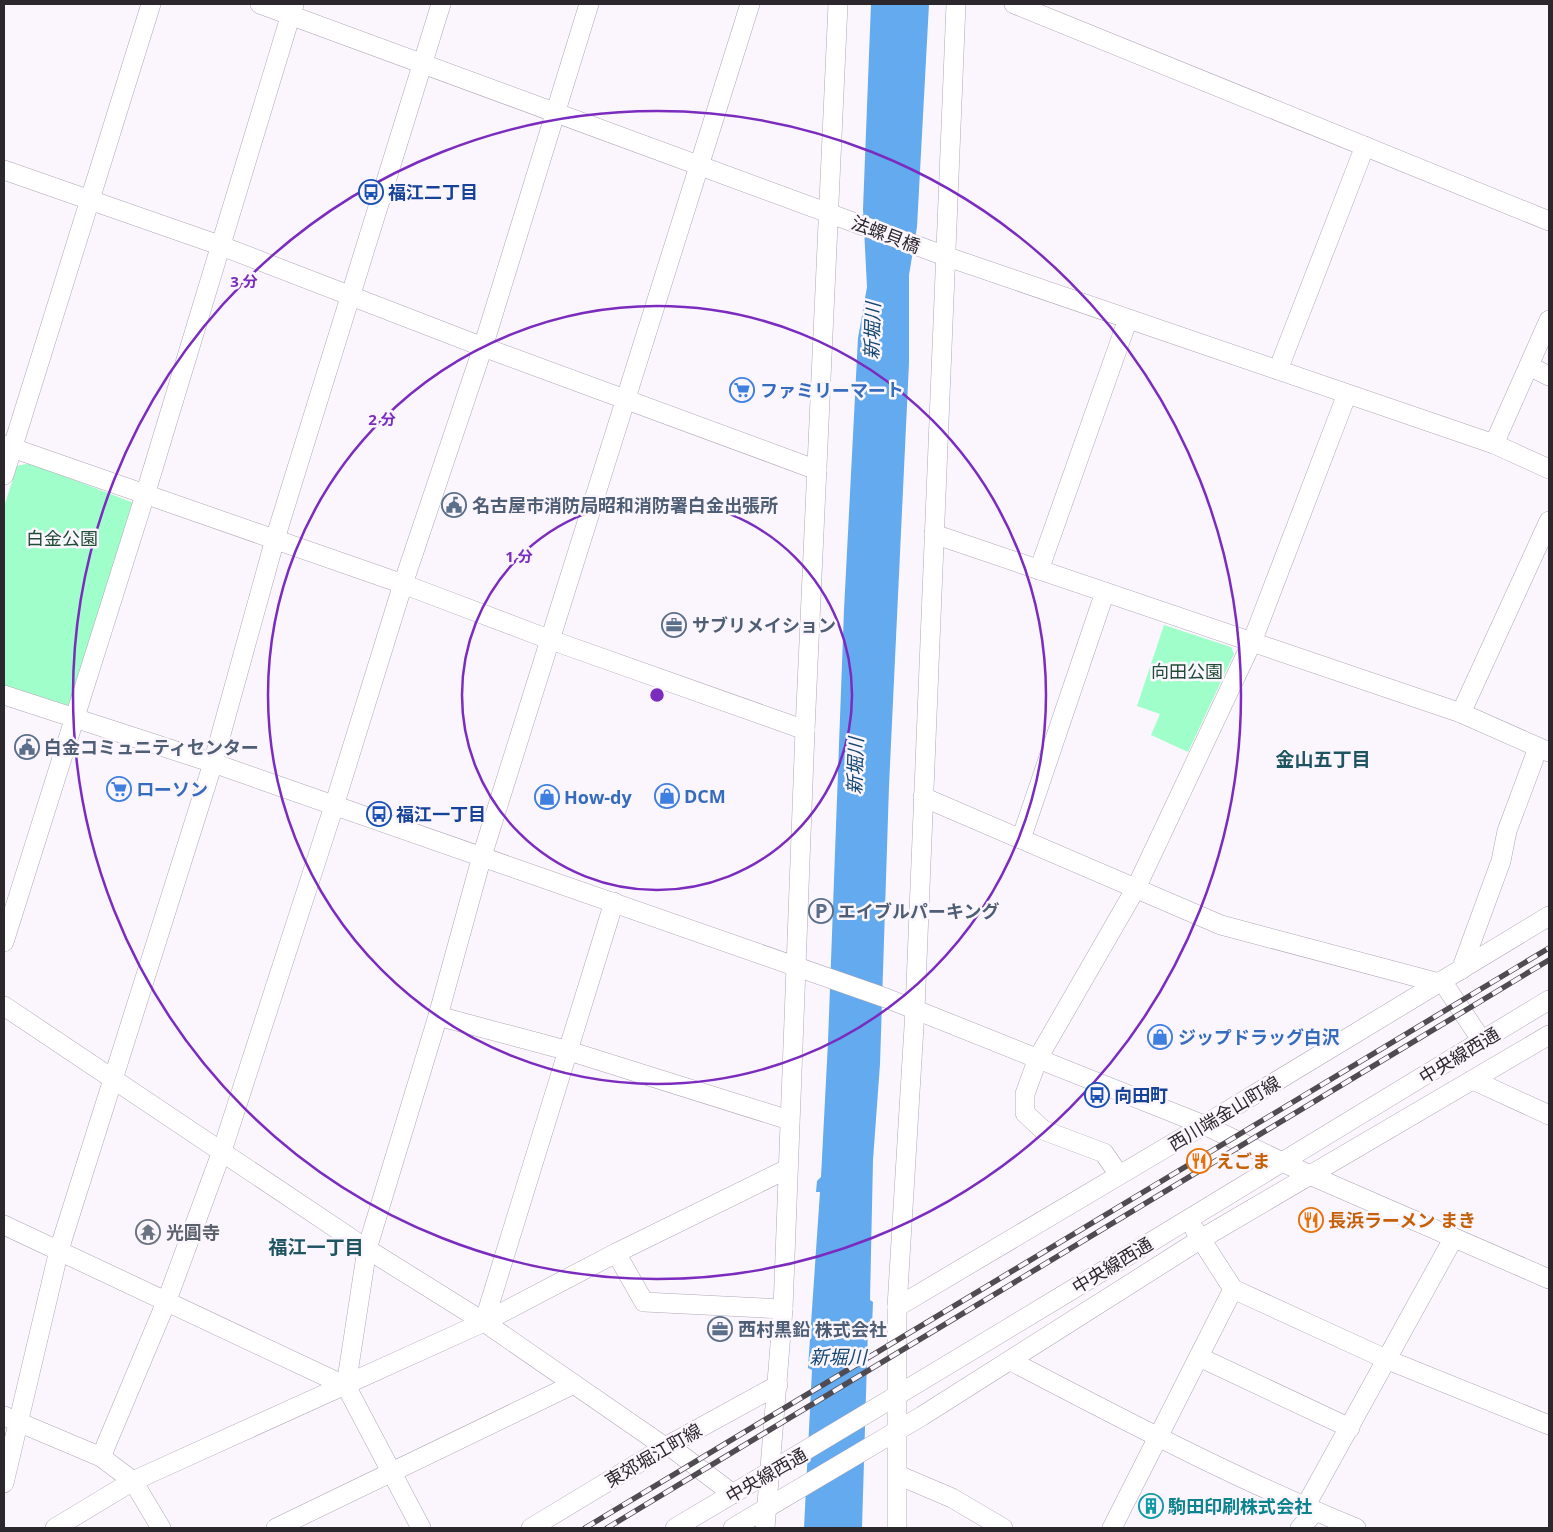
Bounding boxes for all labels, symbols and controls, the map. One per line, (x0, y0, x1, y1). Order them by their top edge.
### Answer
bus stop icon: 福江二丁目 (358, 179, 384, 205)
place label: 福江二丁目 (388, 180, 478, 204)
street label: 法螺貝橋 (848, 210, 924, 258)
text: 3 分 (230, 271, 258, 291)
water label: 新堀川 (858, 300, 886, 360)
supermarket icon: ファミリーマート (729, 377, 755, 403)
place label: ファミリーマート (760, 378, 904, 402)
text: 2 分 (368, 409, 396, 429)
public building icon: 名古屋市消防局昭和消防署白金出張所 (441, 492, 467, 518)
place label: 名古屋市消防局昭和消防署白金出張所 (472, 493, 778, 517)
park label: 白金公園 (26, 526, 98, 550)
text: 1 分 (505, 546, 533, 566)
office icon: サブリメイション (661, 612, 687, 638)
place label: サブリメイション (692, 613, 836, 637)
park label: 向田公園 (1151, 659, 1223, 683)
centre of rings (648, 686, 666, 704)
public building icon: 白金コミュニティセンター (14, 734, 40, 760)
place label: 白金コミュニティセンター (44, 735, 259, 759)
water label: 新堀川 (841, 735, 869, 795)
district label: 金山五丁目 (1275, 746, 1371, 772)
supermarket icon: ローソン (106, 776, 132, 802)
place label: ローソン (136, 777, 208, 801)
shop icon: DCM (654, 783, 680, 809)
shop icon: How-dy (534, 784, 560, 810)
place label: DCM (684, 784, 726, 808)
place label: How-dy (564, 785, 633, 809)
bus stop icon: 福江一丁目 (366, 801, 392, 827)
place label: 福江一丁目 (396, 802, 486, 826)
parking icon: エイブルパーキング (808, 898, 834, 924)
place label: エイブルパーキング (838, 899, 999, 923)
street label: 中央線西通 (1414, 1022, 1504, 1088)
shop icon: ジップドラッグ白沢 (1147, 1024, 1173, 1050)
place label: ジップドラッグ白沢 (1178, 1025, 1340, 1049)
street label: 西川端金山町線 (1164, 1070, 1284, 1156)
bus stop icon: 向田町 (1084, 1082, 1110, 1108)
place label: 向田町 (1114, 1083, 1168, 1107)
restaurant icon: えごま (1186, 1148, 1212, 1174)
place label: えごま (1216, 1149, 1270, 1173)
restaurant icon: 長浜ラーメン まき (1298, 1207, 1324, 1233)
place label: 長浜ラーメン まき (1328, 1208, 1476, 1232)
temple icon: 光圓寺 (135, 1219, 161, 1245)
place label: 光圓寺 (166, 1220, 220, 1244)
street label: 中央線西通 (1067, 1232, 1157, 1298)
district label: 福江一丁目 (268, 1234, 364, 1260)
office icon: 西村黒鉛 株式会社 (707, 1316, 733, 1342)
place label: 西村黒鉛 株式会社 (738, 1317, 887, 1341)
water label: 新堀川 (809, 1344, 868, 1370)
street label: 東郊堀江町線 (600, 1418, 706, 1492)
street label: 中央線西通 (721, 1442, 811, 1508)
building icon: 駒田印刷株式会社 (1138, 1493, 1164, 1519)
place label: 駒田印刷株式会社 (1168, 1494, 1312, 1518)

